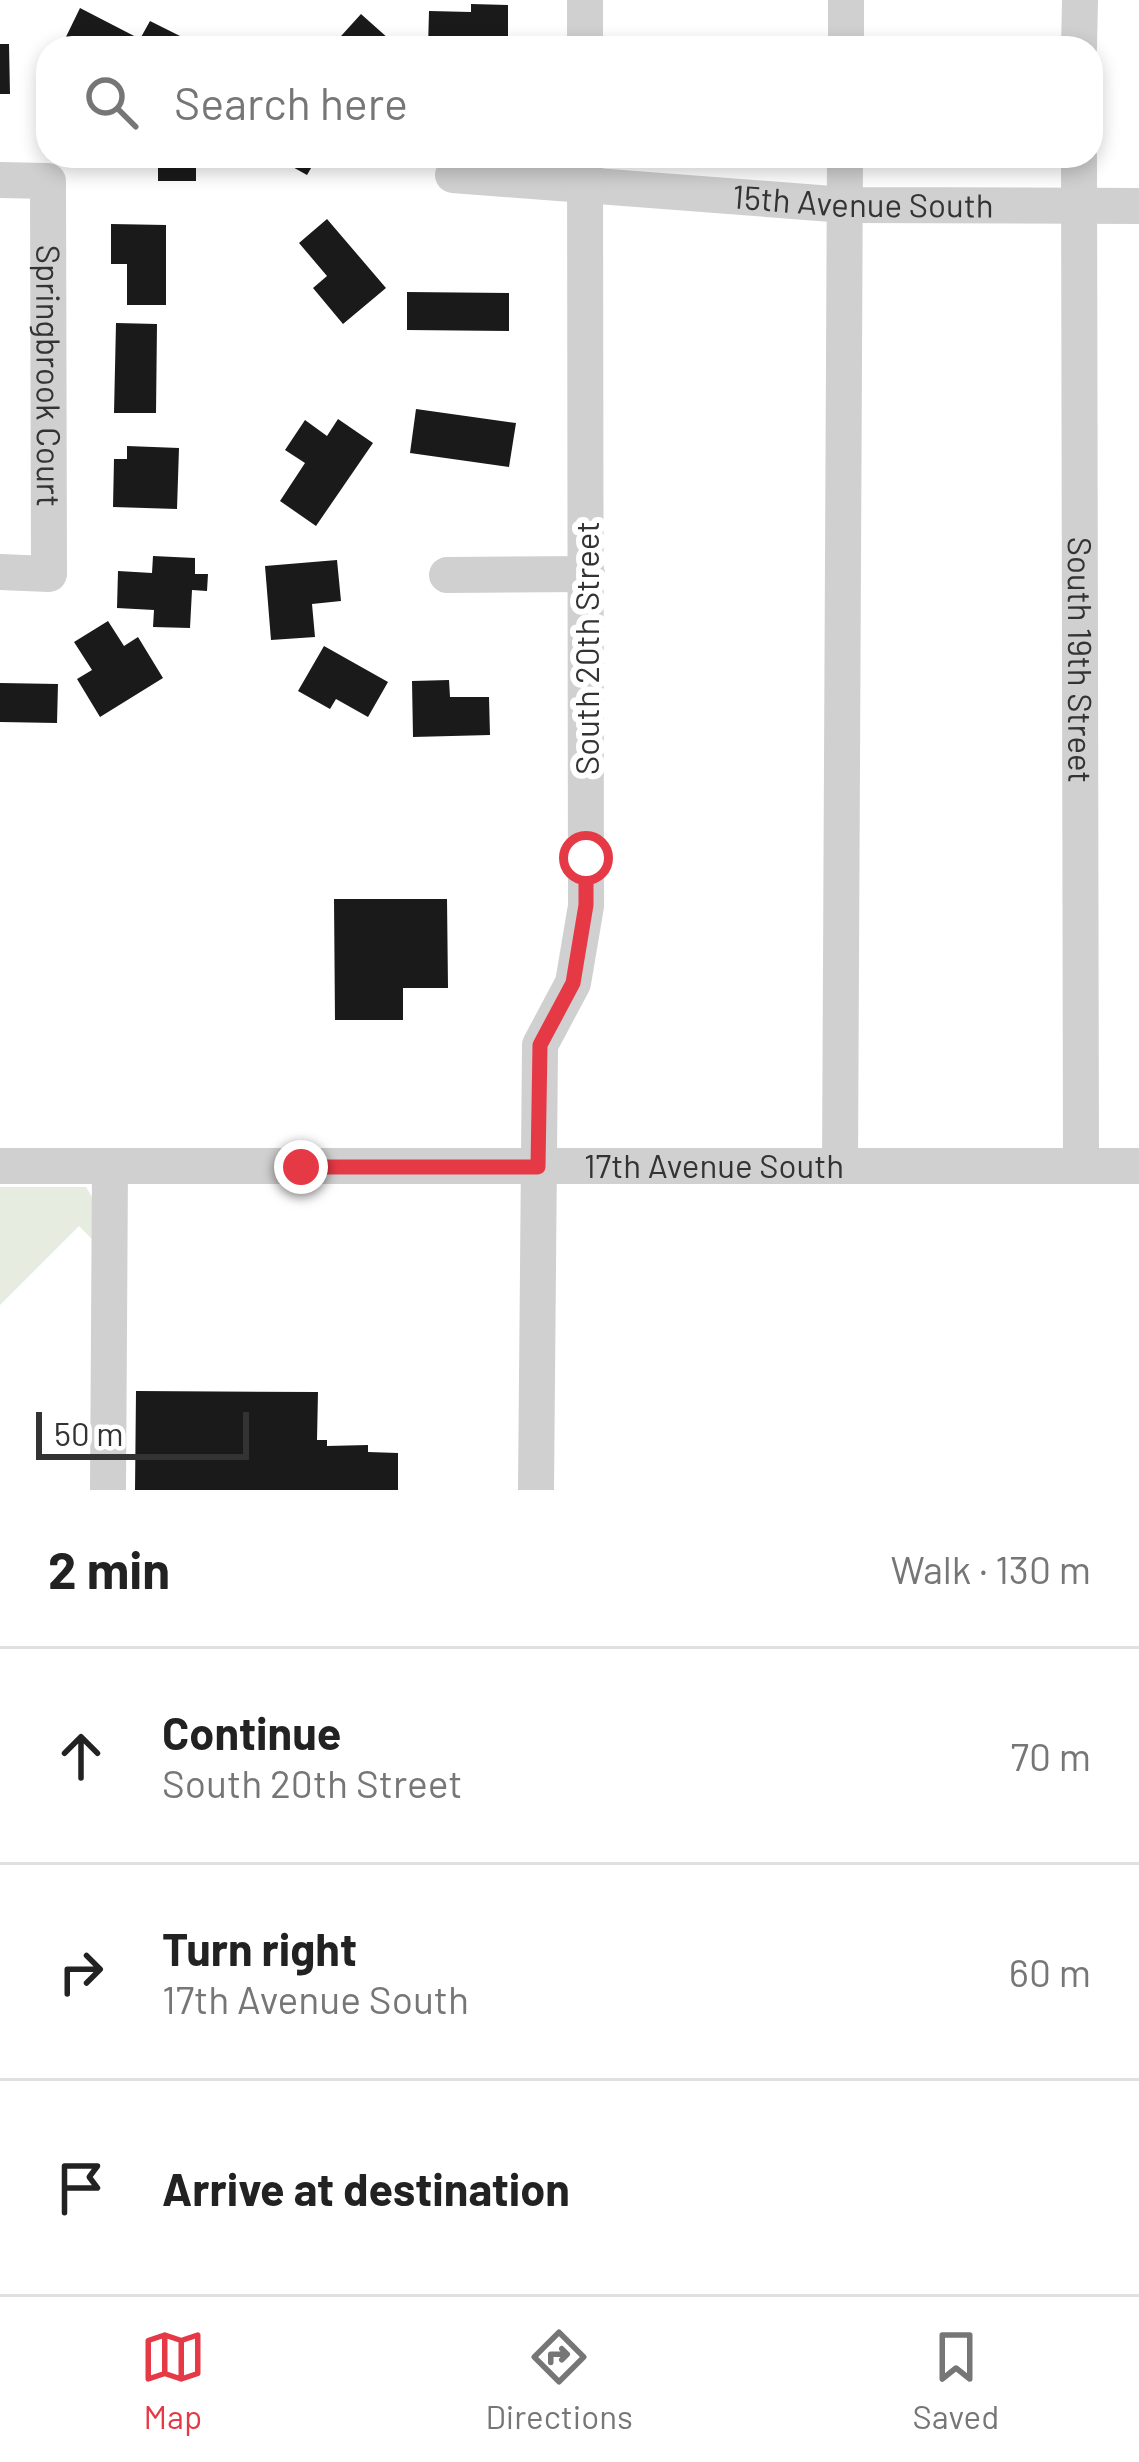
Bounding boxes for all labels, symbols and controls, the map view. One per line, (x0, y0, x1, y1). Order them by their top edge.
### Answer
search box (36, 36, 1103, 168)
icon: search (78, 69, 144, 135)
text: Search here (174, 75, 408, 129)
street label: 15th Avenue South (731, 175, 994, 225)
street label: Springbrook Court (29, 245, 70, 507)
street label: South 20th Street (566, 521, 606, 775)
street label: South 19th Street (1061, 537, 1101, 783)
route start (559, 831, 613, 885)
route end (274, 1140, 328, 1194)
street label: 17th Avenue South (584, 1145, 844, 1185)
scale bar (36, 1406, 249, 1459)
text: 50 m (54, 1413, 124, 1453)
text: 2 min (48, 1538, 170, 1599)
text: Walk · 130 m (891, 1545, 1091, 1592)
text: Continue (162, 1705, 341, 1759)
icon: ahead (48, 1723, 114, 1789)
text: 70 m (1010, 1732, 1091, 1779)
text: South 20th Street (162, 1759, 462, 1806)
text: Turn right (162, 1921, 357, 1975)
icon: right (48, 1939, 114, 2005)
text: 60 m (1009, 1948, 1091, 1995)
text: 17th Avenue South (162, 1975, 469, 2022)
icon: arrive (48, 2155, 114, 2221)
text: Arrive at destination (162, 2161, 570, 2215)
tab: Map (140, 2324, 206, 2436)
tab: Directions (485, 2324, 633, 2436)
tab: Saved (913, 2324, 999, 2436)

